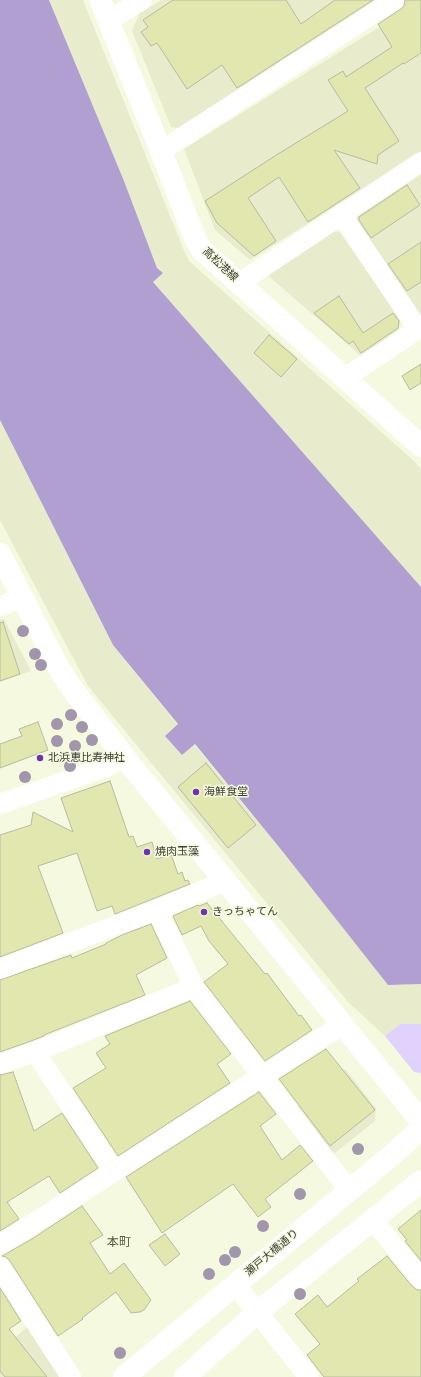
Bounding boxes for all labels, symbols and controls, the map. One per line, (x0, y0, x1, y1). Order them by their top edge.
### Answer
street label: 高松港線 (199, 245, 241, 285)
place label: 北浜恵比寿神社 (48, 751, 125, 765)
marker: 北浜恵比寿神社 (35, 753, 45, 763)
place label: 海鮮食堂 (204, 785, 248, 799)
marker: 海鮮食堂 (191, 787, 201, 797)
place label: 焼肉玉藻 (155, 845, 199, 859)
marker: 焼肉玉藻 (142, 847, 152, 857)
place label: きっちゃてん (212, 905, 278, 919)
marker: きっちゃてん (199, 907, 209, 917)
street label: 瀬戸大橋通り (242, 1227, 302, 1279)
district label: 本町 (107, 1236, 131, 1250)

